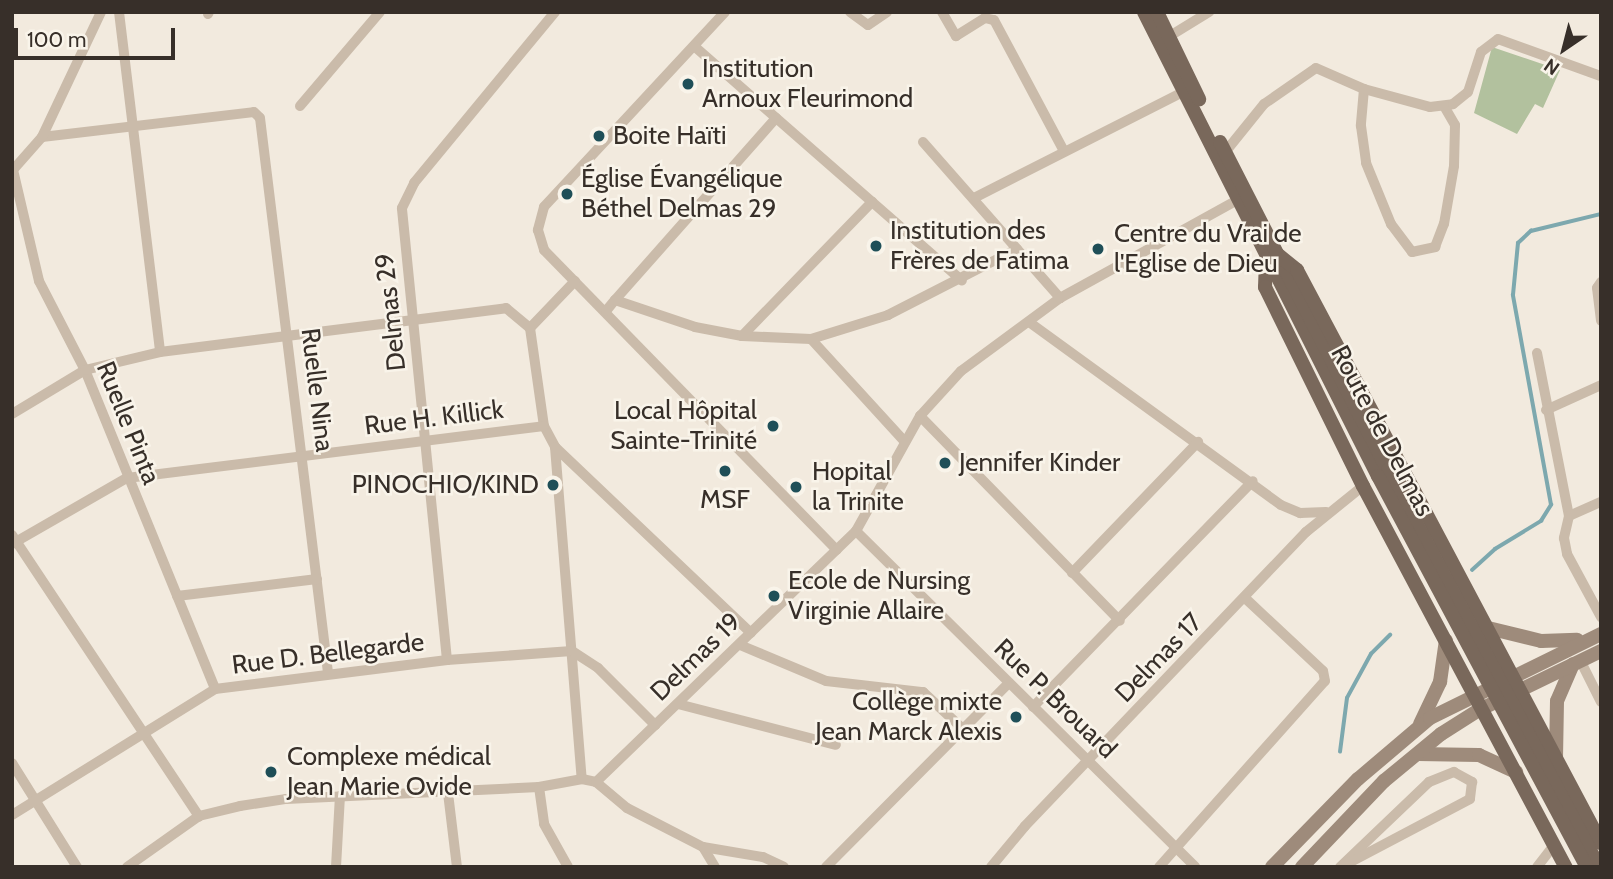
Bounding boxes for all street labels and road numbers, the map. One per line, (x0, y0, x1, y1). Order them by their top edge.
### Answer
street label: Delmas 29 (369, 251, 413, 373)
street label: Ruelle Nina (294, 326, 340, 454)
street label: Route de Delmas (1324, 340, 1440, 522)
street label: Ruelle Pinta (89, 357, 167, 489)
street label: Rue H. Killick (363, 394, 505, 442)
street label: Delmas 19 (644, 606, 748, 708)
street label: Delmas 17 (1109, 607, 1209, 709)
street label: Rue D. Bellegarde (230, 627, 426, 681)
street label: Rue P. Brouard (987, 633, 1123, 765)

